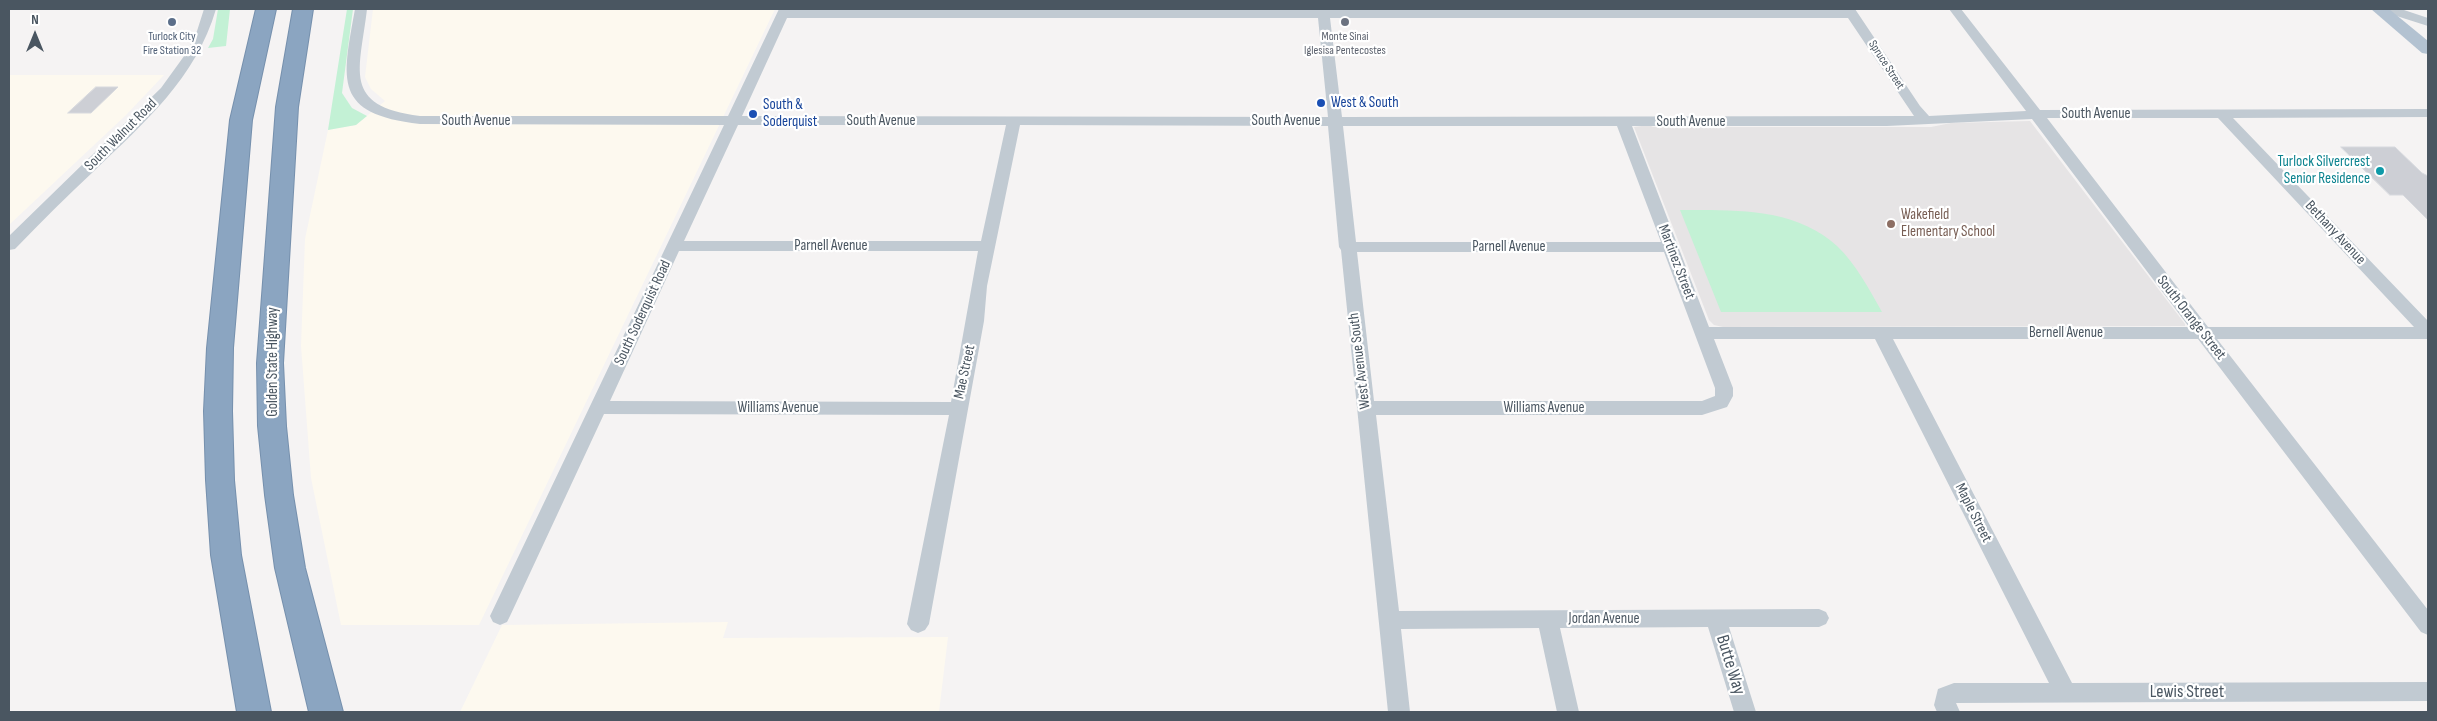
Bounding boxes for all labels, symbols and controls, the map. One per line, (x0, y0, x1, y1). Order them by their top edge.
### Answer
north arrow (10, 10, 60, 60)
text: N (31, 11, 39, 28)
marker: Turlock City Fire Station 32 (166, 16, 178, 28)
marker: Monte Sinai Iglesisa Pentecostes (1339, 16, 1351, 28)
place label: Turlock City Fire Station 32 (143, 30, 201, 58)
place label: Monte Sinai Iglesisa Pentecostes (1304, 30, 1386, 58)
street label: Spruce Street (1865, 38, 1907, 92)
place label: West & South (1331, 94, 1399, 112)
street label: South Walnut Road (81, 95, 161, 175)
place label: South & Soderquist (763, 96, 817, 131)
marker: West & South (1315, 97, 1327, 109)
street label: South Avenue (2062, 105, 2130, 123)
marker: South & Soderquist (747, 108, 759, 120)
street label: South Avenue (442, 112, 510, 130)
street label: South Avenue (847, 112, 915, 130)
street label: South Avenue (1252, 112, 1320, 130)
street label: South Avenue (1657, 113, 1725, 131)
place label: Turlock Silvercrest Senior Residence (2278, 153, 2370, 188)
marker: Turlock Silvercrest Senior Residence (2374, 165, 2386, 177)
street label: Bethany Avenue (2301, 197, 2369, 269)
place label: Wakefield Elementary School (1901, 206, 1995, 241)
marker: Wakefield Elementary School (1885, 218, 1897, 230)
street label: Martinez Street (1654, 222, 1698, 302)
street label: Parnell Avenue (794, 237, 868, 255)
street label: Parnell Avenue (1472, 238, 1546, 256)
street label: South Soderquist Road (611, 258, 675, 368)
street label: South Orange Street (2153, 272, 2229, 364)
street label: Golden State Highway (264, 307, 282, 417)
street label: West Avenue South (1345, 312, 1375, 410)
street label: Bernell Avenue (2029, 324, 2103, 342)
street label: Mae Street (951, 343, 979, 401)
street label: Williams Avenue (737, 399, 819, 417)
street label: Williams Avenue (1503, 399, 1585, 417)
street label: Maple Street (1951, 481, 1995, 545)
street label: Jordan Avenue (1569, 610, 1639, 628)
street label: Butte Way (1711, 632, 1749, 698)
street label: Lewis Street (2150, 681, 2224, 703)

